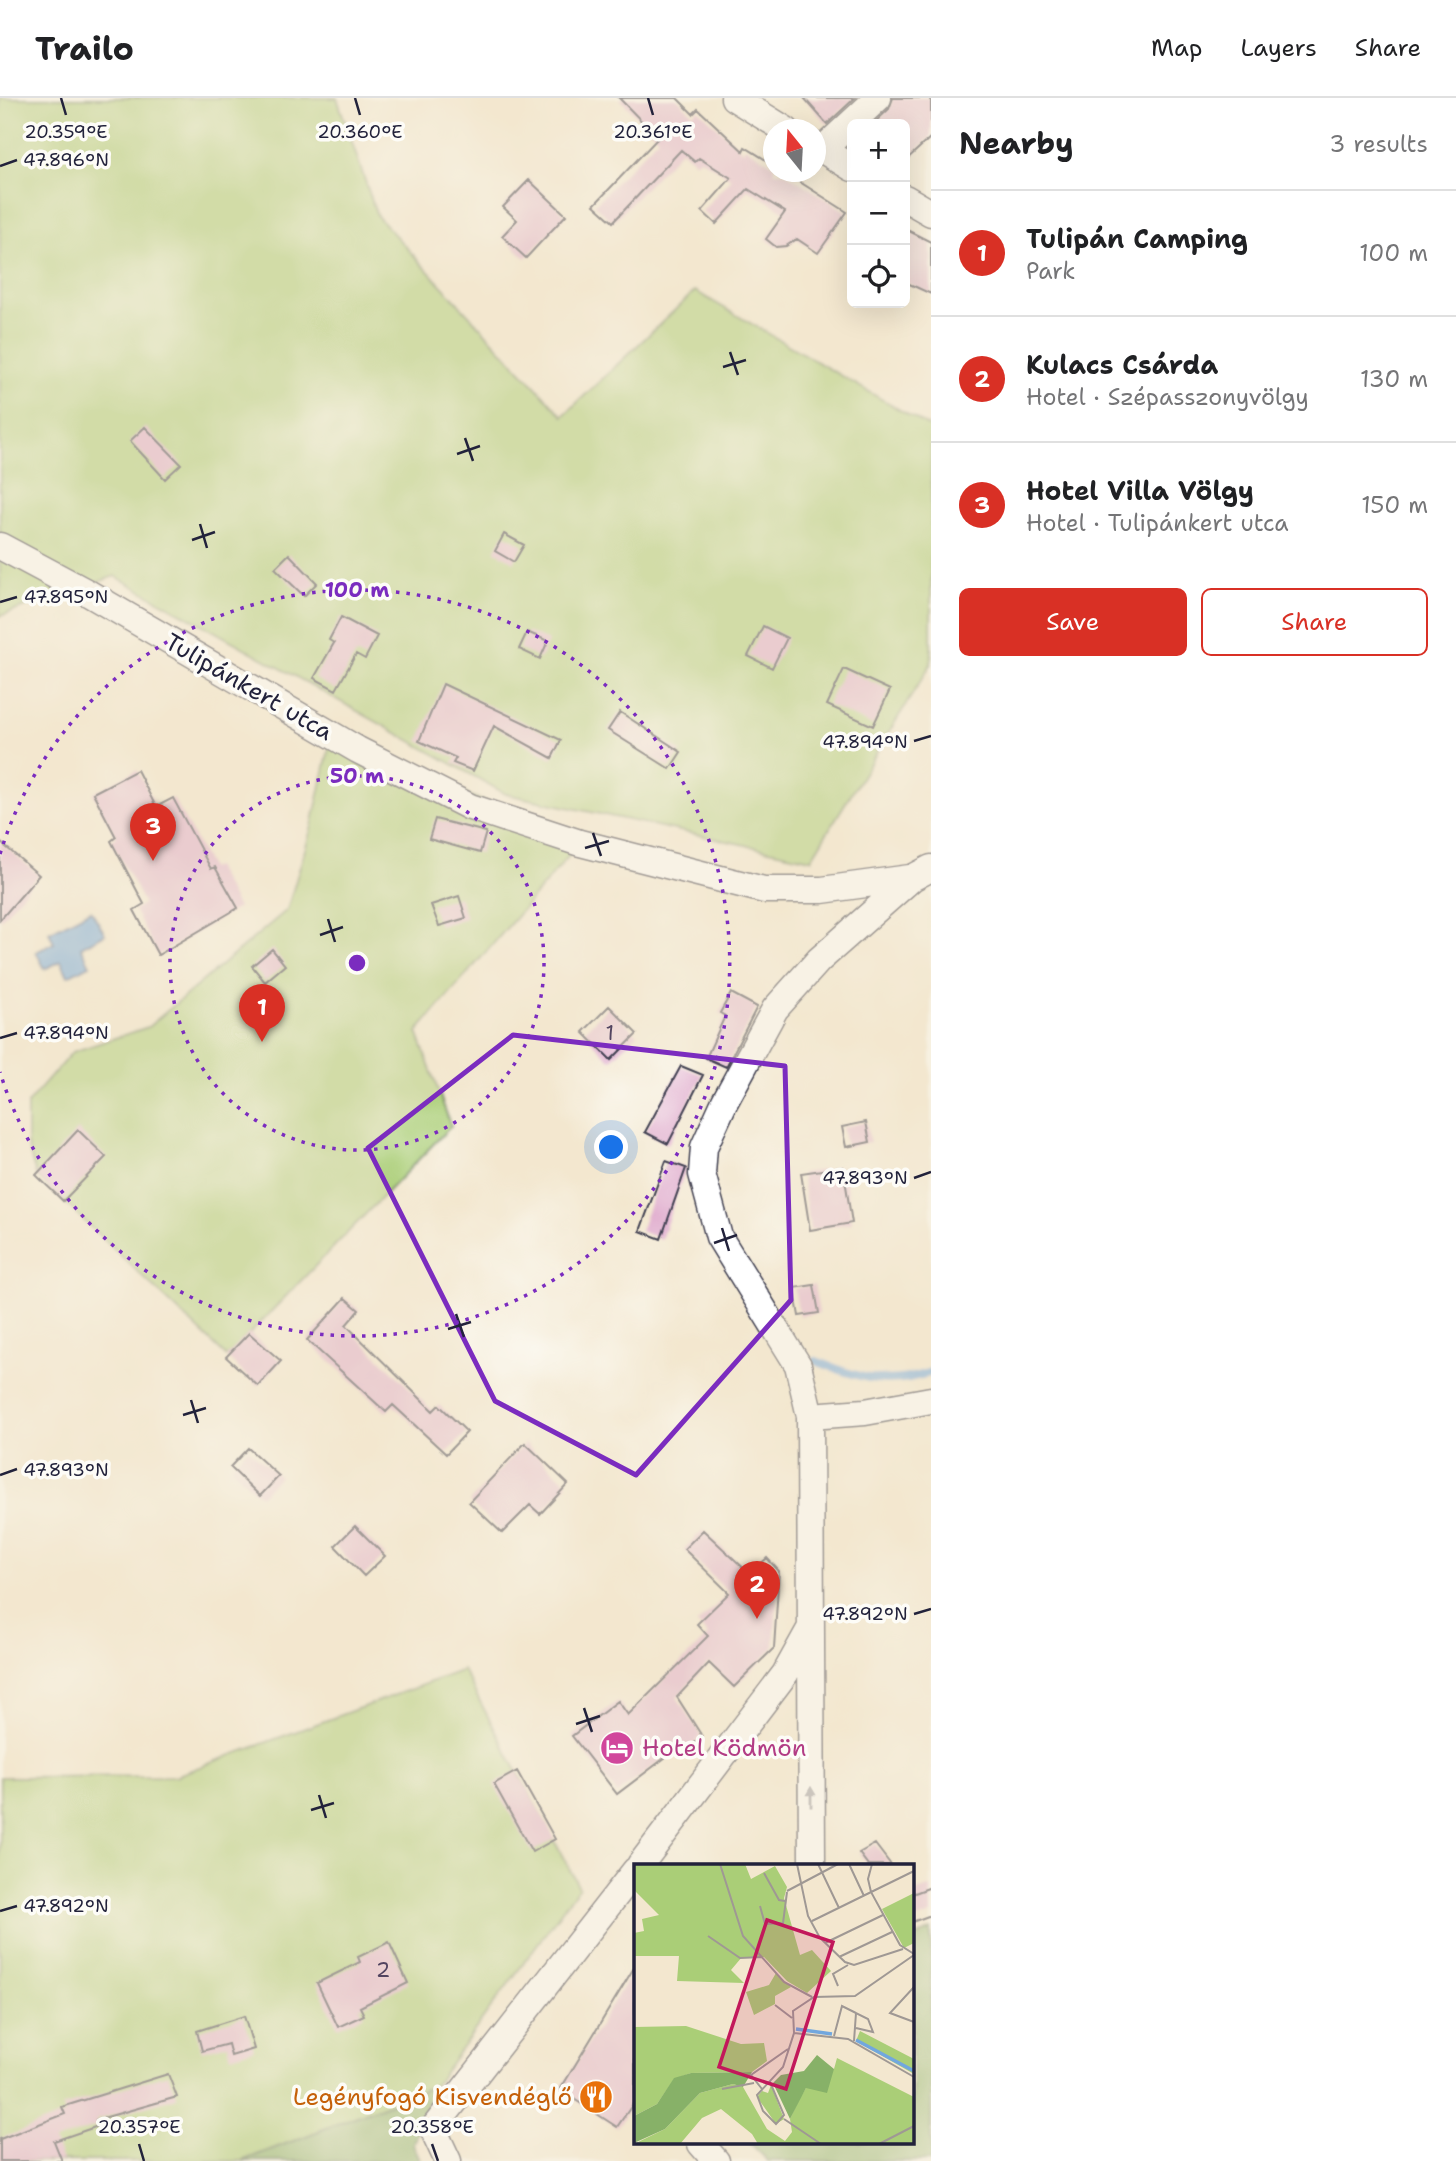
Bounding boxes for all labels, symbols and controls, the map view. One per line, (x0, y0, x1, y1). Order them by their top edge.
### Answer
text: Trailo (35, 26, 134, 71)
text: Map (1151, 32, 1202, 64)
text: Layers (1240, 32, 1317, 64)
text: Share (1355, 32, 1421, 64)
north arrow (763, 119, 826, 182)
map controls (847, 119, 910, 308)
button: + (847, 119, 910, 182)
text: 20.359°E (24, 120, 108, 144)
text: 20.360°E (317, 120, 403, 144)
text: 20.361°E (613, 120, 693, 144)
text: Nearby (959, 123, 1074, 164)
text: 3 results (1329, 129, 1428, 159)
text: 47.896°N (23, 148, 109, 172)
button: − (847, 182, 910, 245)
text: Tulipán Camping (1026, 221, 1248, 256)
text: 1 (977, 238, 987, 268)
text: 100 m (1359, 238, 1428, 268)
button: locate (847, 245, 910, 308)
text: Park (1026, 256, 1075, 286)
text: Kulacs Csárda (1026, 347, 1218, 382)
text: 2 (974, 364, 990, 394)
text: 130 m (1360, 364, 1428, 394)
text: Hotel · Szépasszonyvölgy (1026, 382, 1309, 412)
text: Hotel Villa Völgy (1026, 473, 1254, 508)
text: 3 (974, 490, 990, 520)
text: 150 m (1361, 490, 1428, 520)
text: Hotel · Tulipánkert utca (1026, 508, 1288, 538)
text: 100 m (325, 576, 389, 604)
text: 47.895°N (24, 585, 108, 609)
button: Save (959, 588, 1187, 656)
button: Share (1201, 588, 1428, 656)
street label: Tulipánkert utca (159, 626, 339, 748)
text: 47.894°N (822, 730, 908, 754)
text: 50 m (330, 762, 384, 790)
pin: 3 (130, 803, 176, 861)
centre of rings (345, 951, 369, 975)
pin: 1 (239, 984, 285, 1042)
house number: 1 (606, 1019, 614, 1047)
text: 47.894°N (23, 1021, 109, 1045)
your location (594, 1130, 628, 1164)
text: 47.893°N (822, 1166, 908, 1190)
text: 47.893°N (23, 1458, 109, 1482)
pin: 2 (734, 1561, 780, 1619)
text: 47.892°N (822, 1602, 908, 1626)
hotel icon: Hotel Ködmön (598, 1729, 636, 1767)
place label: Hotel Ködmön (642, 1732, 806, 1764)
one-way arrow (805, 1786, 817, 1808)
inset map (634, 1864, 914, 2144)
text: 47.892°N (23, 1894, 109, 1918)
house number: 2 (376, 1956, 390, 1984)
restaurant icon: Legényfogó Kisvendéglő (577, 2078, 615, 2116)
place label: Legényfogó Kisvendéglő (293, 2081, 572, 2113)
text: 20.357°E (97, 2115, 181, 2139)
text: 20.358°E (390, 2115, 474, 2139)

